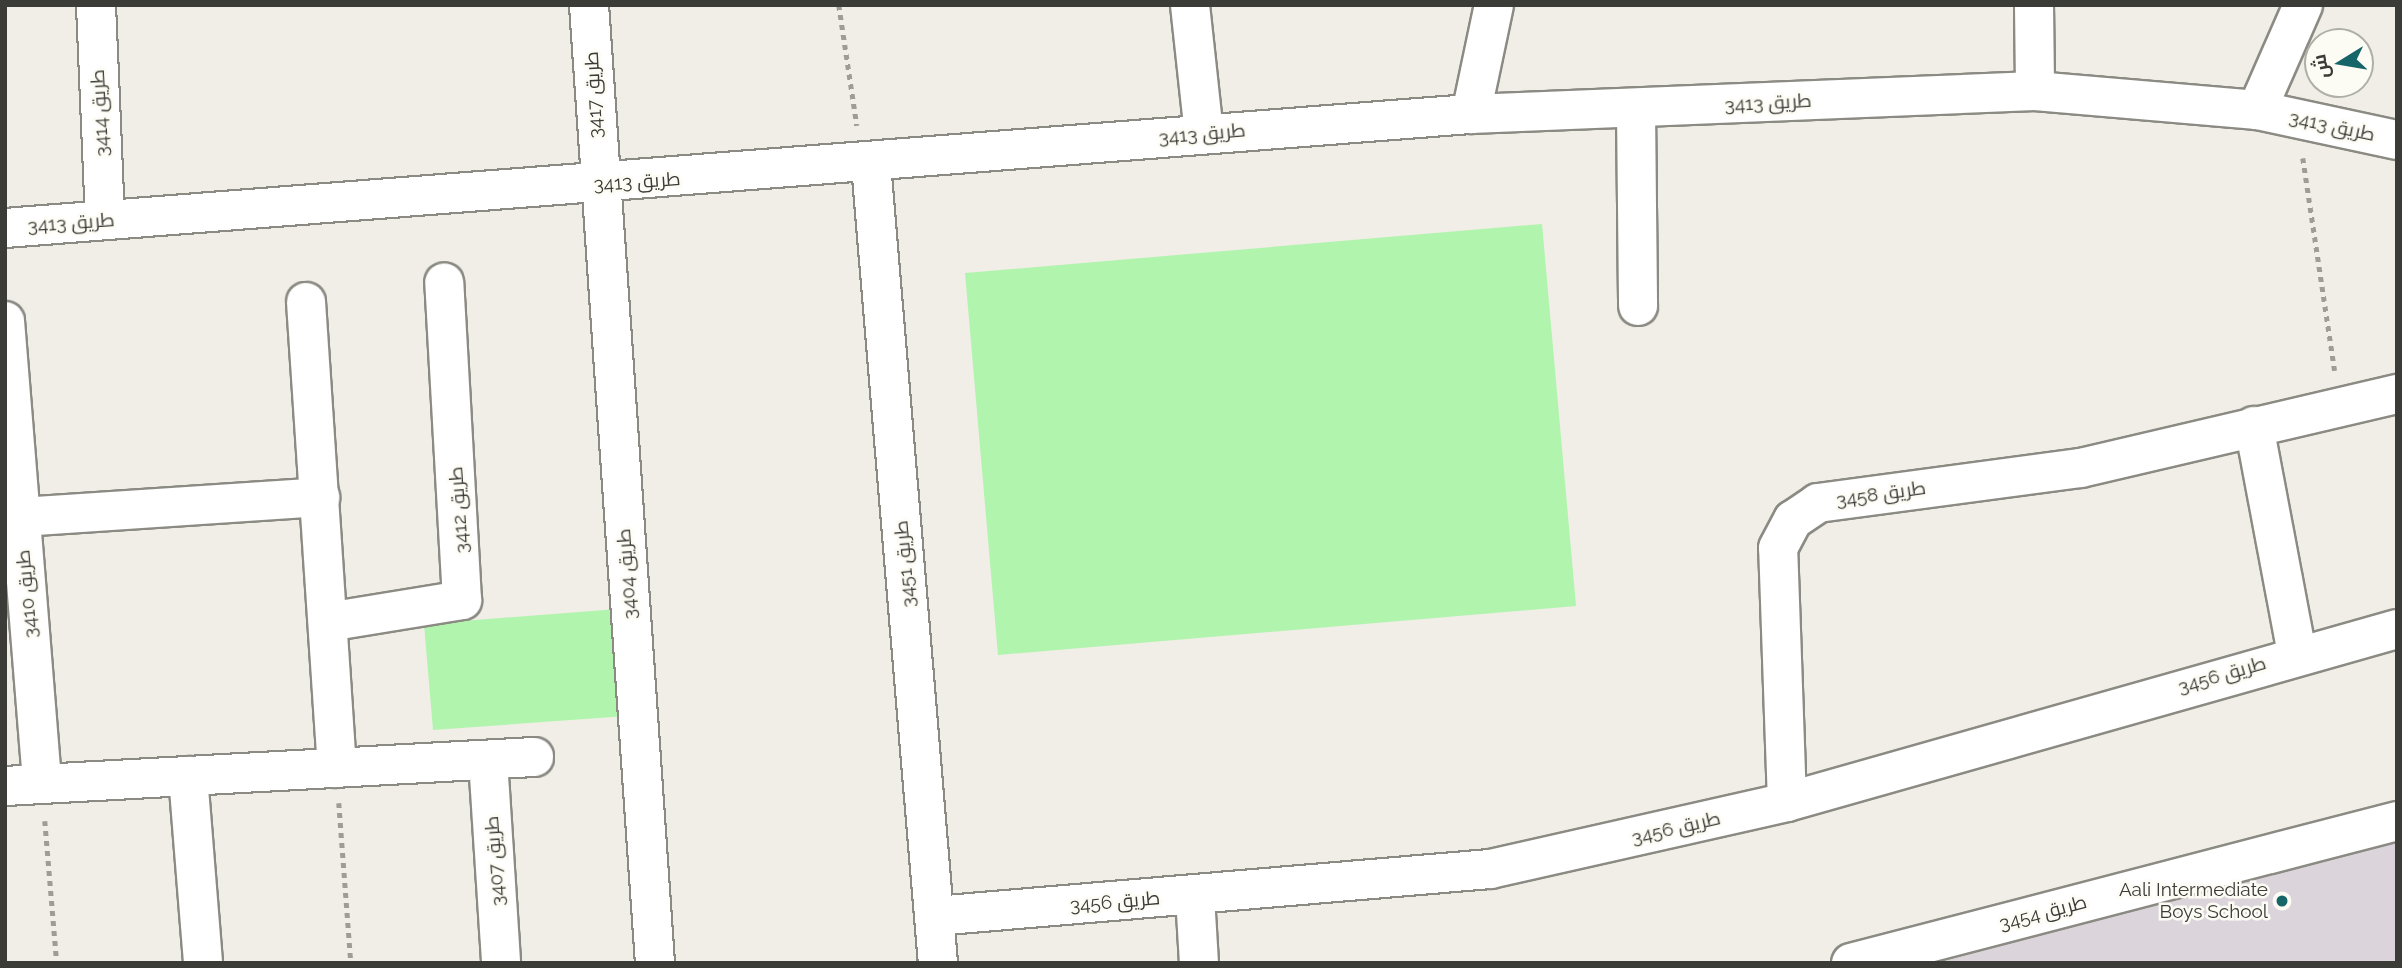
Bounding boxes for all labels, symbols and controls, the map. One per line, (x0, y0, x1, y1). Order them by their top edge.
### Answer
north arrow (2304, 28, 2374, 98)
street label: طريق 3417 (580, 51, 608, 139)
text: ش (2307, 53, 2333, 81)
street label: طريق 3414 (86, 69, 114, 157)
street label: طريق 3413 (1724, 89, 1812, 117)
street label: طريق 3413 (2287, 106, 2377, 146)
street label: طريق 3413 (1158, 119, 1246, 149)
street label: طريق 3413 (593, 168, 681, 196)
street label: طريق 3413 (27, 209, 115, 237)
street label: طريق 3412 (445, 466, 473, 554)
street label: طريق 3458 (1835, 476, 1927, 512)
street label: طريق 3451 (890, 520, 920, 608)
street label: طريق 3404 (612, 528, 642, 620)
street label: طريق 3410 (12, 549, 42, 639)
street label: طريق 3456 (2175, 652, 2269, 698)
street label: طريق 3456 (1629, 807, 1723, 849)
street label: طريق 3407 (480, 815, 510, 907)
place label: Aali Intermediate Boys School (2119, 879, 2268, 923)
street label: طريق 3456 (1069, 887, 1161, 917)
street label: طريق 3454 (1997, 890, 2089, 936)
marker: Aali Intermediate Boys School (2274, 893, 2290, 909)

